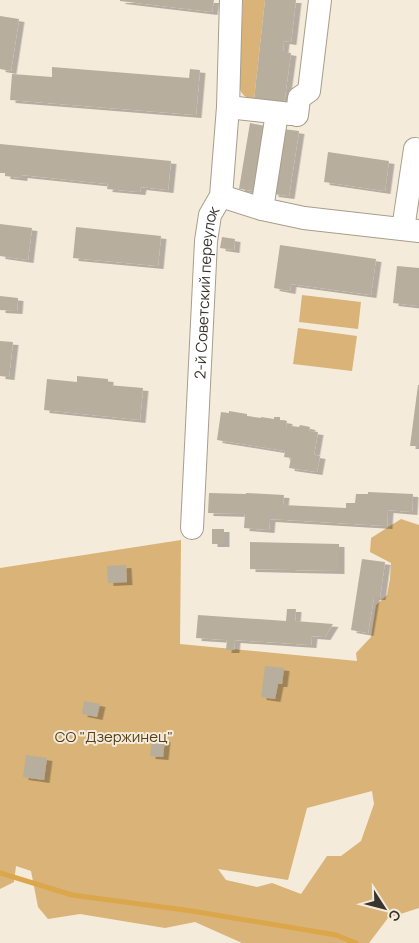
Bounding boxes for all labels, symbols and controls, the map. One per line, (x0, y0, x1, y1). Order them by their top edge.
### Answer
street label: 2-й Советский переулок (189, 201, 224, 379)
park label: СО "Дзержинец" (55, 726, 173, 747)
north arrow (359, 883, 409, 933)
text: С (384, 906, 406, 926)

